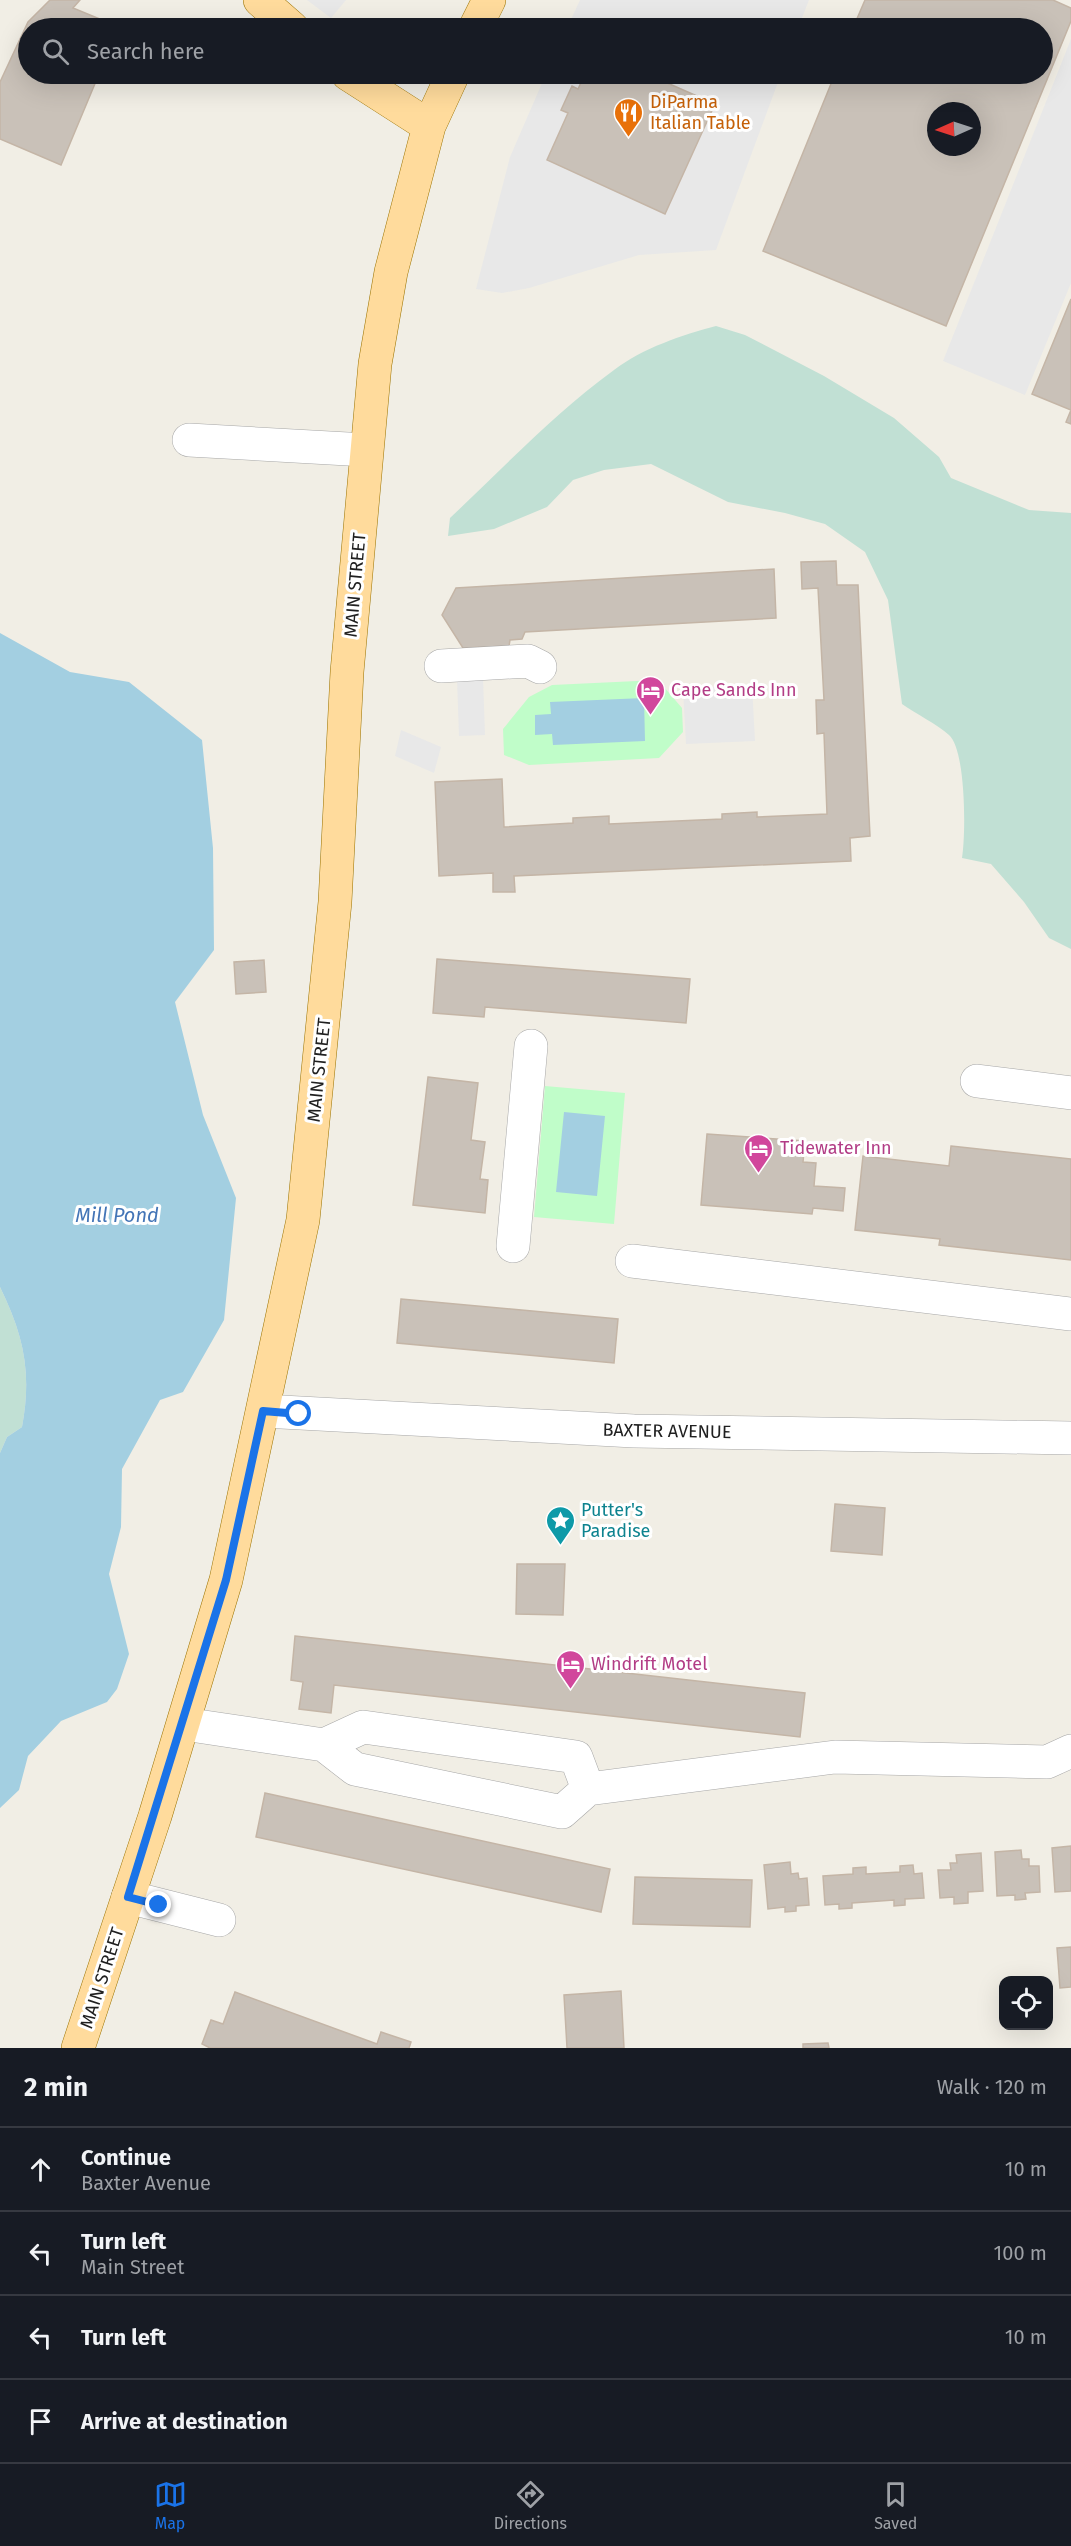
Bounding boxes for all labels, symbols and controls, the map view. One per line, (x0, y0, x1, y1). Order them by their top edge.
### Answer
search box (18, 18, 1053, 84)
icon: search (39, 35, 72, 68)
text: Search here (87, 38, 205, 65)
place label: DiParma Italian Table (650, 91, 751, 134)
restaurant icon: DiParma Italian Table (613, 96, 645, 138)
north arrow (927, 102, 981, 156)
street label: MAIN STREET (339, 531, 371, 638)
hotel icon: Cape Sands Inn (634, 674, 666, 716)
place label: Cape Sands Inn (671, 679, 796, 701)
street label: MAIN STREET (303, 1016, 335, 1123)
hotel icon: Tidewater Inn (743, 1132, 775, 1174)
place label: Tidewater Inn (780, 1137, 892, 1159)
water label: Mill Pond (75, 1203, 159, 1227)
route start (285, 1400, 311, 1426)
street label: BAXTER AVENUE (602, 1419, 732, 1443)
place label: Putter's Paradise (581, 1499, 650, 1542)
place icon: Putter's Paradise (544, 1504, 576, 1546)
hotel icon: Windrift Motel (554, 1648, 586, 1690)
place label: Windrift Motel (591, 1653, 707, 1675)
route end (145, 1891, 171, 1917)
street label: MAIN STREET (75, 1924, 129, 2031)
map controls (999, 1976, 1053, 2030)
button: locate (999, 1976, 1053, 2030)
text: 2 min (24, 2072, 88, 2103)
text: Walk · 120 m (937, 2075, 1047, 2099)
text: Continue (81, 2144, 171, 2171)
icon: ahead (24, 2153, 57, 2186)
text: 10 m (1005, 2157, 1047, 2181)
text: Baxter Avenue (81, 2171, 211, 2195)
text: Turn left (81, 2228, 166, 2255)
icon: left (24, 2237, 57, 2270)
text: 100 m (994, 2241, 1047, 2265)
text: Main Street (81, 2255, 184, 2279)
icon: left (24, 2321, 57, 2354)
text: Turn left (81, 2324, 166, 2351)
text: 10 m (1005, 2325, 1047, 2349)
icon: arrive (24, 2405, 57, 2438)
text: Arrive at destination (81, 2408, 288, 2435)
tab: Map (154, 2478, 187, 2533)
tab: Directions (494, 2478, 567, 2533)
tab: Saved (874, 2478, 917, 2533)

